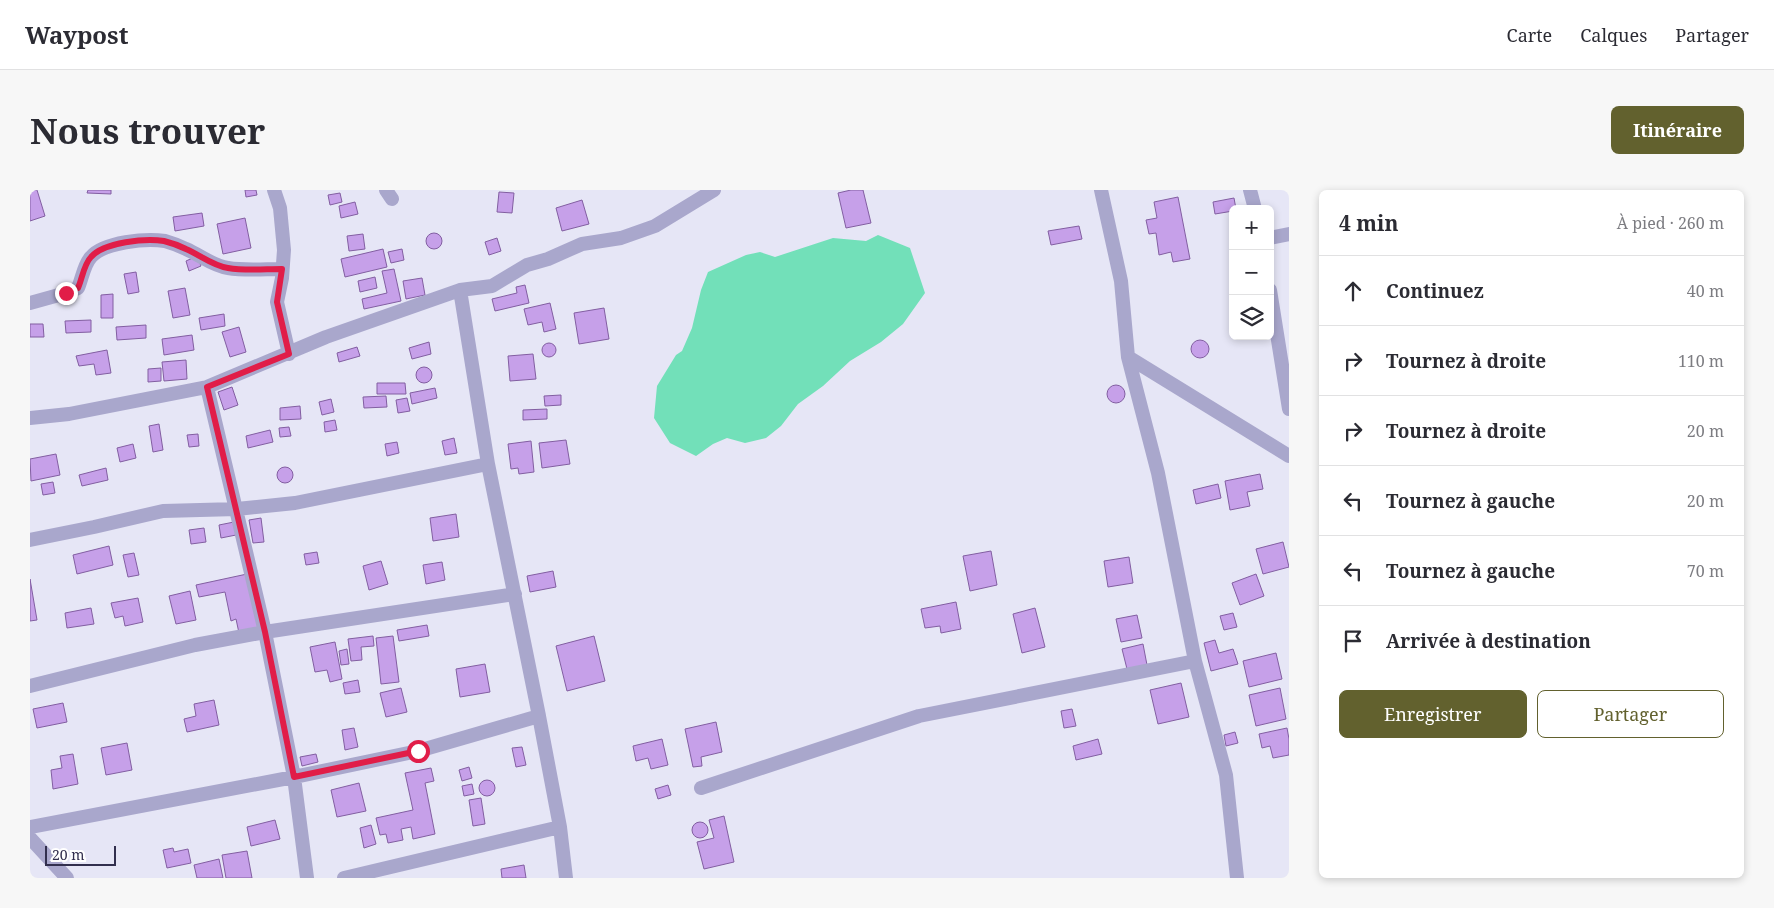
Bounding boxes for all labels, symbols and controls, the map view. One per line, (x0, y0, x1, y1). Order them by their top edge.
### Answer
text: Waypost (25, 18, 128, 51)
text: Carte (1507, 23, 1552, 47)
text: Calques (1580, 23, 1647, 47)
text: Partager (1675, 23, 1749, 47)
button: Itinéraire (1611, 106, 1744, 154)
text: Nous trouver (30, 107, 265, 154)
map controls (1229, 205, 1274, 340)
button: + (1229, 205, 1274, 250)
text: 4 min (1339, 209, 1398, 237)
text: À pied · 260 m (1617, 212, 1724, 234)
button: − (1229, 250, 1274, 295)
icon: ahead (1339, 277, 1367, 305)
text: Continuez (1386, 278, 1484, 304)
text: 40 m (1687, 280, 1724, 302)
route end (55, 282, 78, 305)
button: layers (1229, 295, 1274, 340)
icon: right (1339, 347, 1367, 375)
text: Tournez à droite (1386, 348, 1546, 374)
text: 110 m (1678, 350, 1724, 372)
icon: right (1339, 417, 1367, 445)
text: Tournez à droite (1386, 418, 1546, 444)
text: 20 m (1687, 420, 1724, 442)
icon: left (1339, 487, 1367, 515)
text: Tournez à gauche (1386, 488, 1555, 514)
text: 20 m (1687, 490, 1724, 512)
icon: left (1339, 557, 1367, 585)
text: Tournez à gauche (1386, 558, 1555, 584)
text: 70 m (1687, 560, 1724, 582)
icon: arrive (1339, 627, 1367, 655)
text: Arrivée à destination (1386, 628, 1591, 654)
button: Enregistrer (1339, 690, 1527, 738)
button: Partager (1537, 690, 1724, 738)
route start (407, 740, 430, 763)
scale bar (45, 843, 116, 866)
text: 20 m (52, 845, 85, 864)

